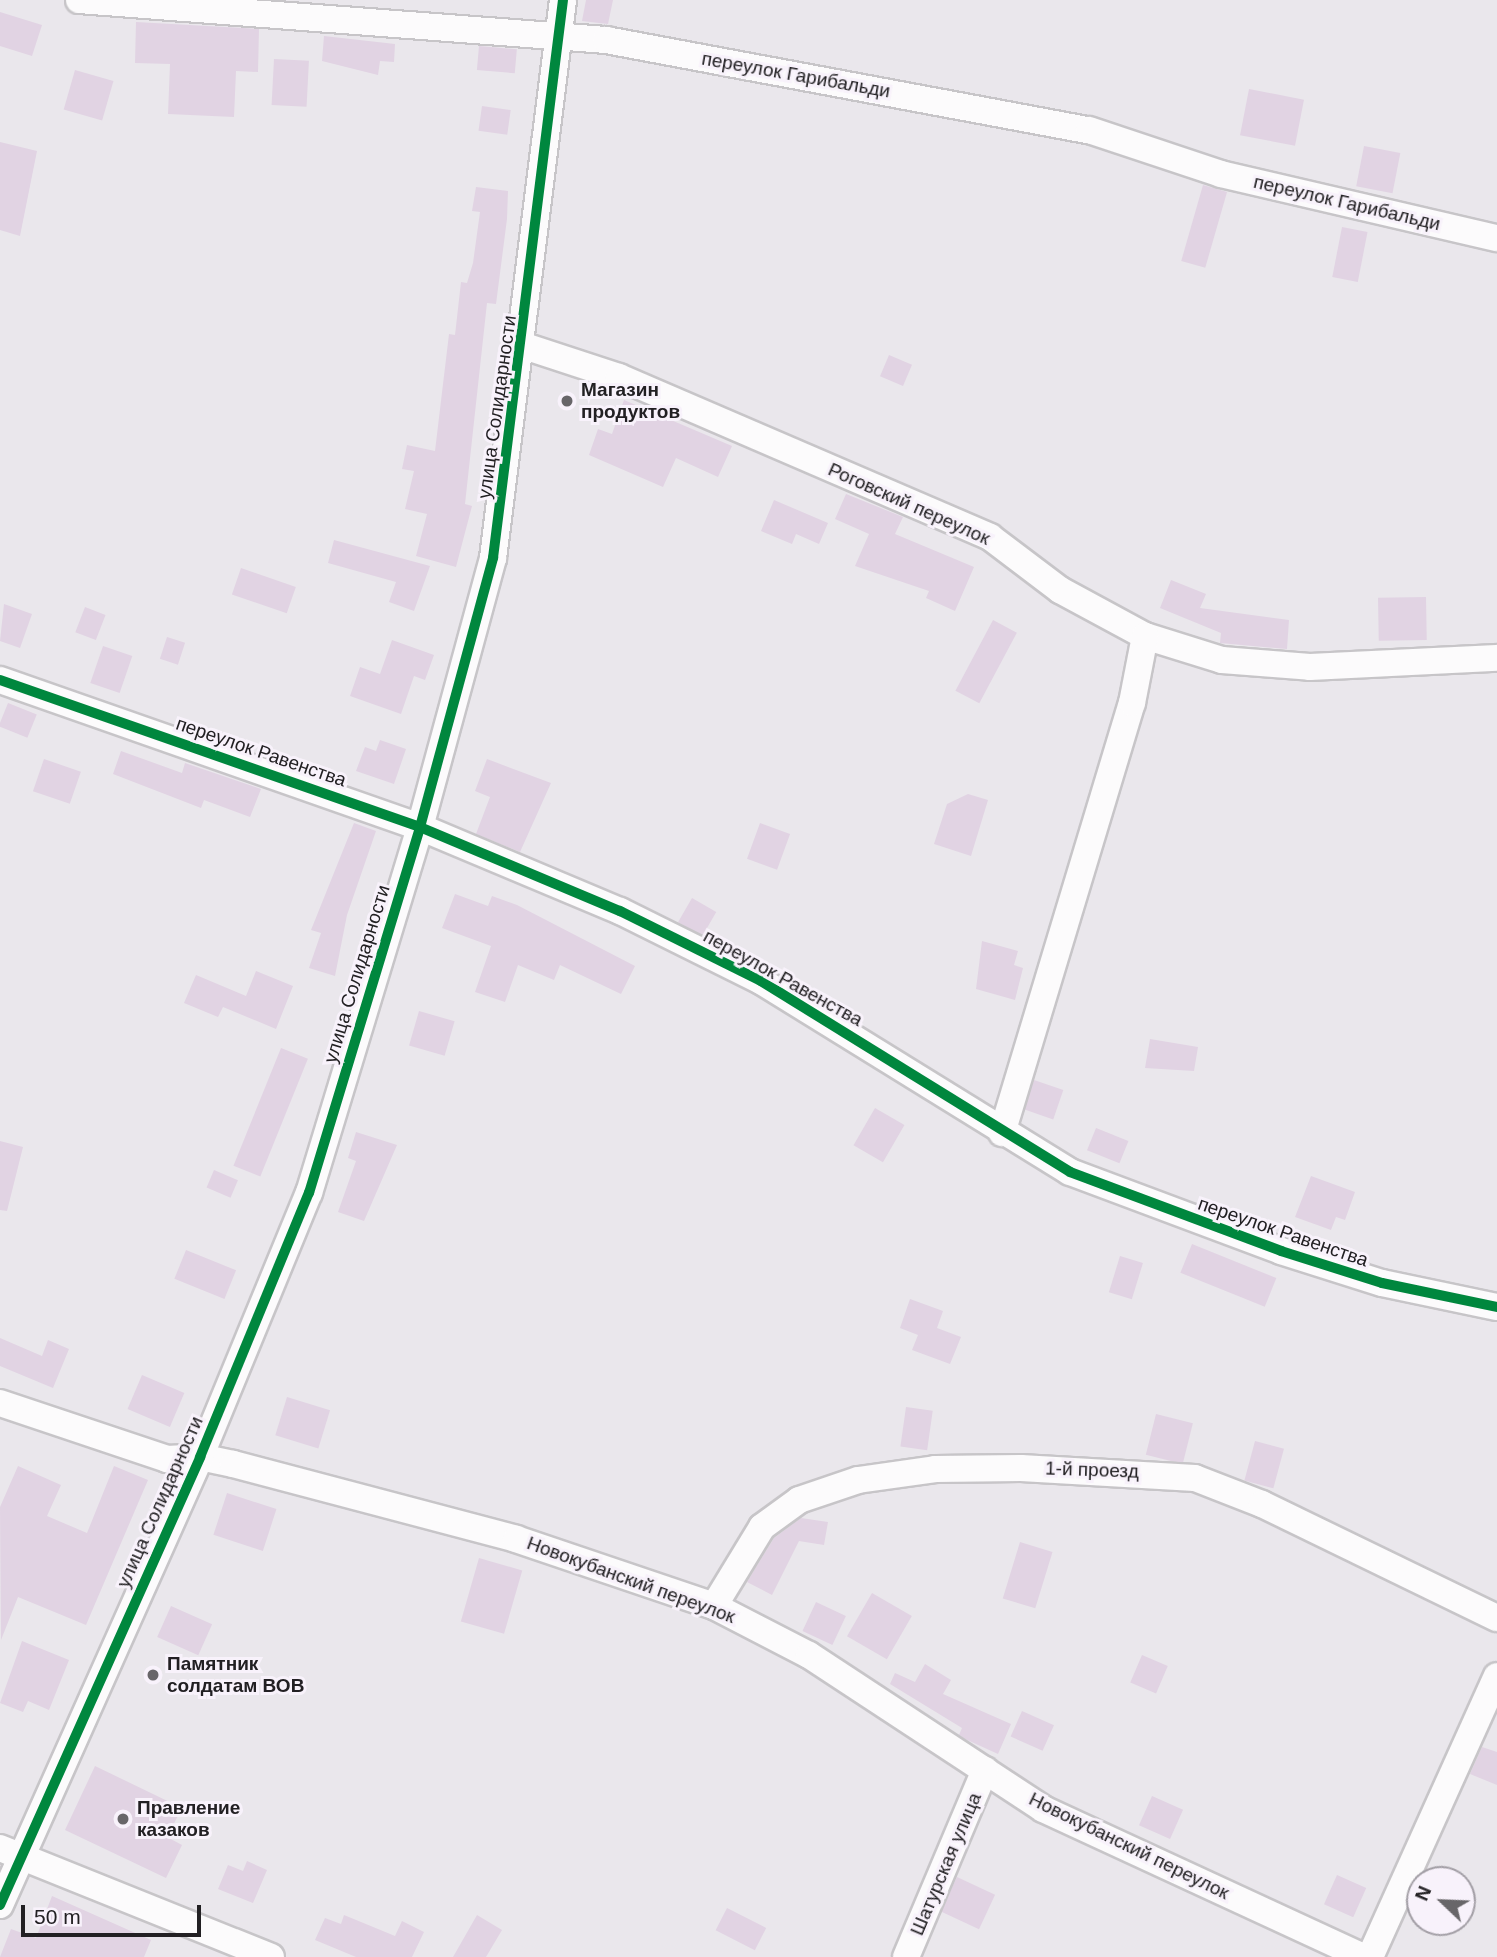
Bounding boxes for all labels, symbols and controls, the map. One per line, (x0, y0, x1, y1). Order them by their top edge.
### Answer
street label: переулок Гарибальди (700, 47, 892, 103)
street label: переулок Гарибальди (1251, 170, 1443, 236)
street label: улица Солидарности (473, 314, 521, 500)
place label: Магазин продуктов (581, 379, 680, 423)
marker: Магазин продуктов (559, 393, 575, 409)
street label: Роговский переулок (825, 458, 993, 550)
street label: переулок Равенства (173, 712, 349, 792)
street label: улица Солидарности (319, 882, 395, 1066)
street label: переулок Равенства (699, 925, 867, 1031)
street label: переулок Равенства (1195, 1192, 1371, 1272)
street label: улица Солидарности (112, 1413, 208, 1591)
street label: 1-й проезд (1045, 1457, 1139, 1483)
street label: Новокубанский переулок (524, 1532, 738, 1628)
place label: Памятник солдатам ВОВ (167, 1653, 304, 1697)
marker: Памятник солдатам ВОВ (145, 1667, 161, 1683)
street label: Новокубанский переулок (1025, 1788, 1233, 1904)
street label: Шатурская улица (906, 1789, 986, 1939)
place label: Правление казаков (137, 1797, 240, 1841)
marker: Правление казаков (115, 1811, 131, 1827)
north arrow (1406, 1866, 1476, 1936)
text: N (1411, 1883, 1435, 1904)
scale bar (24, 1890, 205, 1934)
text: 50 m (34, 1905, 81, 1928)

